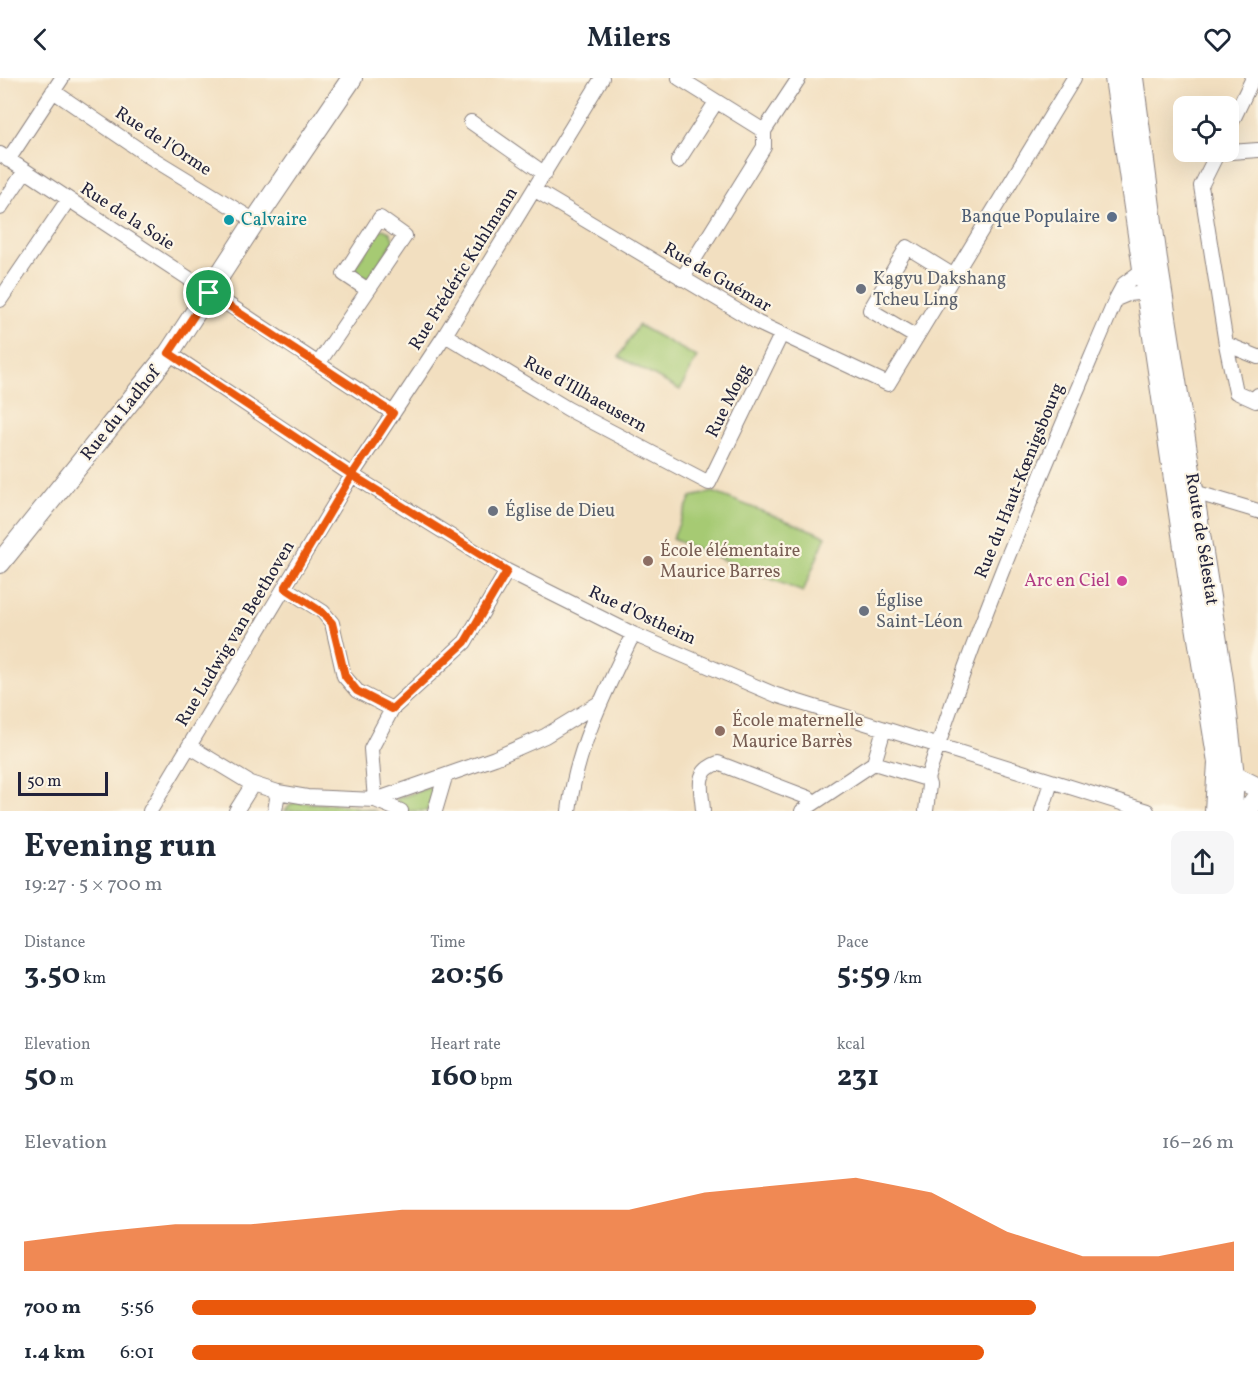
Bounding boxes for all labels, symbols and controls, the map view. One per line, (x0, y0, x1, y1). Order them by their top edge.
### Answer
text: Milers (587, 20, 671, 58)
icon: back (24, 23, 57, 56)
icon: heart (1201, 23, 1234, 56)
map controls (1173, 96, 1239, 162)
button: locate (1173, 96, 1239, 162)
street label: Rue de l'Orme (110, 101, 216, 183)
street label: Rue de la Soie (75, 177, 179, 257)
street label: Rue Frédéric Kuhlmann (403, 182, 525, 355)
place label: Banque Populaire (961, 205, 1100, 230)
place label: Calvaire (241, 208, 307, 233)
marker: Banque Populaire (1105, 210, 1119, 224)
marker: Calvaire (222, 213, 236, 227)
street label: Rue de Guémar (658, 237, 776, 319)
pin (183, 267, 234, 318)
place label: Kagyu Dakshang Tcheu Ling (873, 267, 1006, 313)
icon: arrive (192, 276, 225, 309)
marker: Kagyu Dakshang Tcheu Ling (854, 282, 868, 296)
street label: Rue d'Illhaeusern (519, 351, 652, 440)
street label: Rue du Ladhof (75, 360, 168, 466)
street label: Rue Mogg (700, 360, 758, 442)
street label: Rue du Haut-Kœnigsbourg (969, 379, 1071, 583)
street label: Route de Sélestat (1178, 471, 1224, 607)
place label: Église de Dieu (505, 499, 615, 524)
marker: Église de Dieu (486, 504, 500, 518)
street label: Rue Ludwig van Beethoven (171, 536, 302, 732)
place label: École élémentaire Maurice Barres (660, 539, 800, 585)
marker: École élémentaire Maurice Barres (641, 554, 655, 568)
place label: Arc en Ciel (1024, 569, 1110, 594)
marker: Arc en Ciel (1115, 574, 1129, 588)
street label: Rue d'Ostheim (584, 580, 700, 652)
place label: Église Saint-Léon (876, 589, 963, 635)
marker: Église Saint-Léon (857, 604, 871, 618)
place label: École maternelle Maurice Barrès (732, 709, 863, 755)
marker: École maternelle Maurice Barrès (713, 724, 727, 738)
scale bar (18, 769, 108, 796)
text: 50 m (27, 771, 61, 793)
text: Evening run (24, 825, 217, 871)
button: share (1171, 831, 1234, 894)
text: 19:27 · 5 × 700 m (24, 871, 162, 899)
text: Distance (24, 932, 85, 954)
text: Time (430, 932, 465, 954)
text: Pace (837, 932, 869, 954)
text: 3.50 (24, 954, 80, 996)
text: 20:56 (430, 954, 504, 996)
text: 5:59 (837, 954, 890, 996)
text: km (80, 968, 106, 990)
text: /km (890, 968, 922, 990)
text: Elevation (24, 1034, 91, 1056)
text: Heart rate (430, 1034, 501, 1056)
text: kcal (837, 1034, 865, 1056)
text: 50 (24, 1056, 57, 1098)
text: 160 (430, 1056, 477, 1098)
text: 231 (837, 1056, 879, 1098)
text: m (57, 1070, 74, 1092)
text: bpm (477, 1070, 513, 1092)
text: Elevation (24, 1129, 107, 1157)
text: 16–26 m (1162, 1129, 1234, 1157)
text: 700 m (24, 1294, 81, 1322)
text: 5:56 (120, 1294, 154, 1322)
text: 1.4 km (24, 1339, 85, 1367)
text: 6:01 (120, 1339, 155, 1367)

